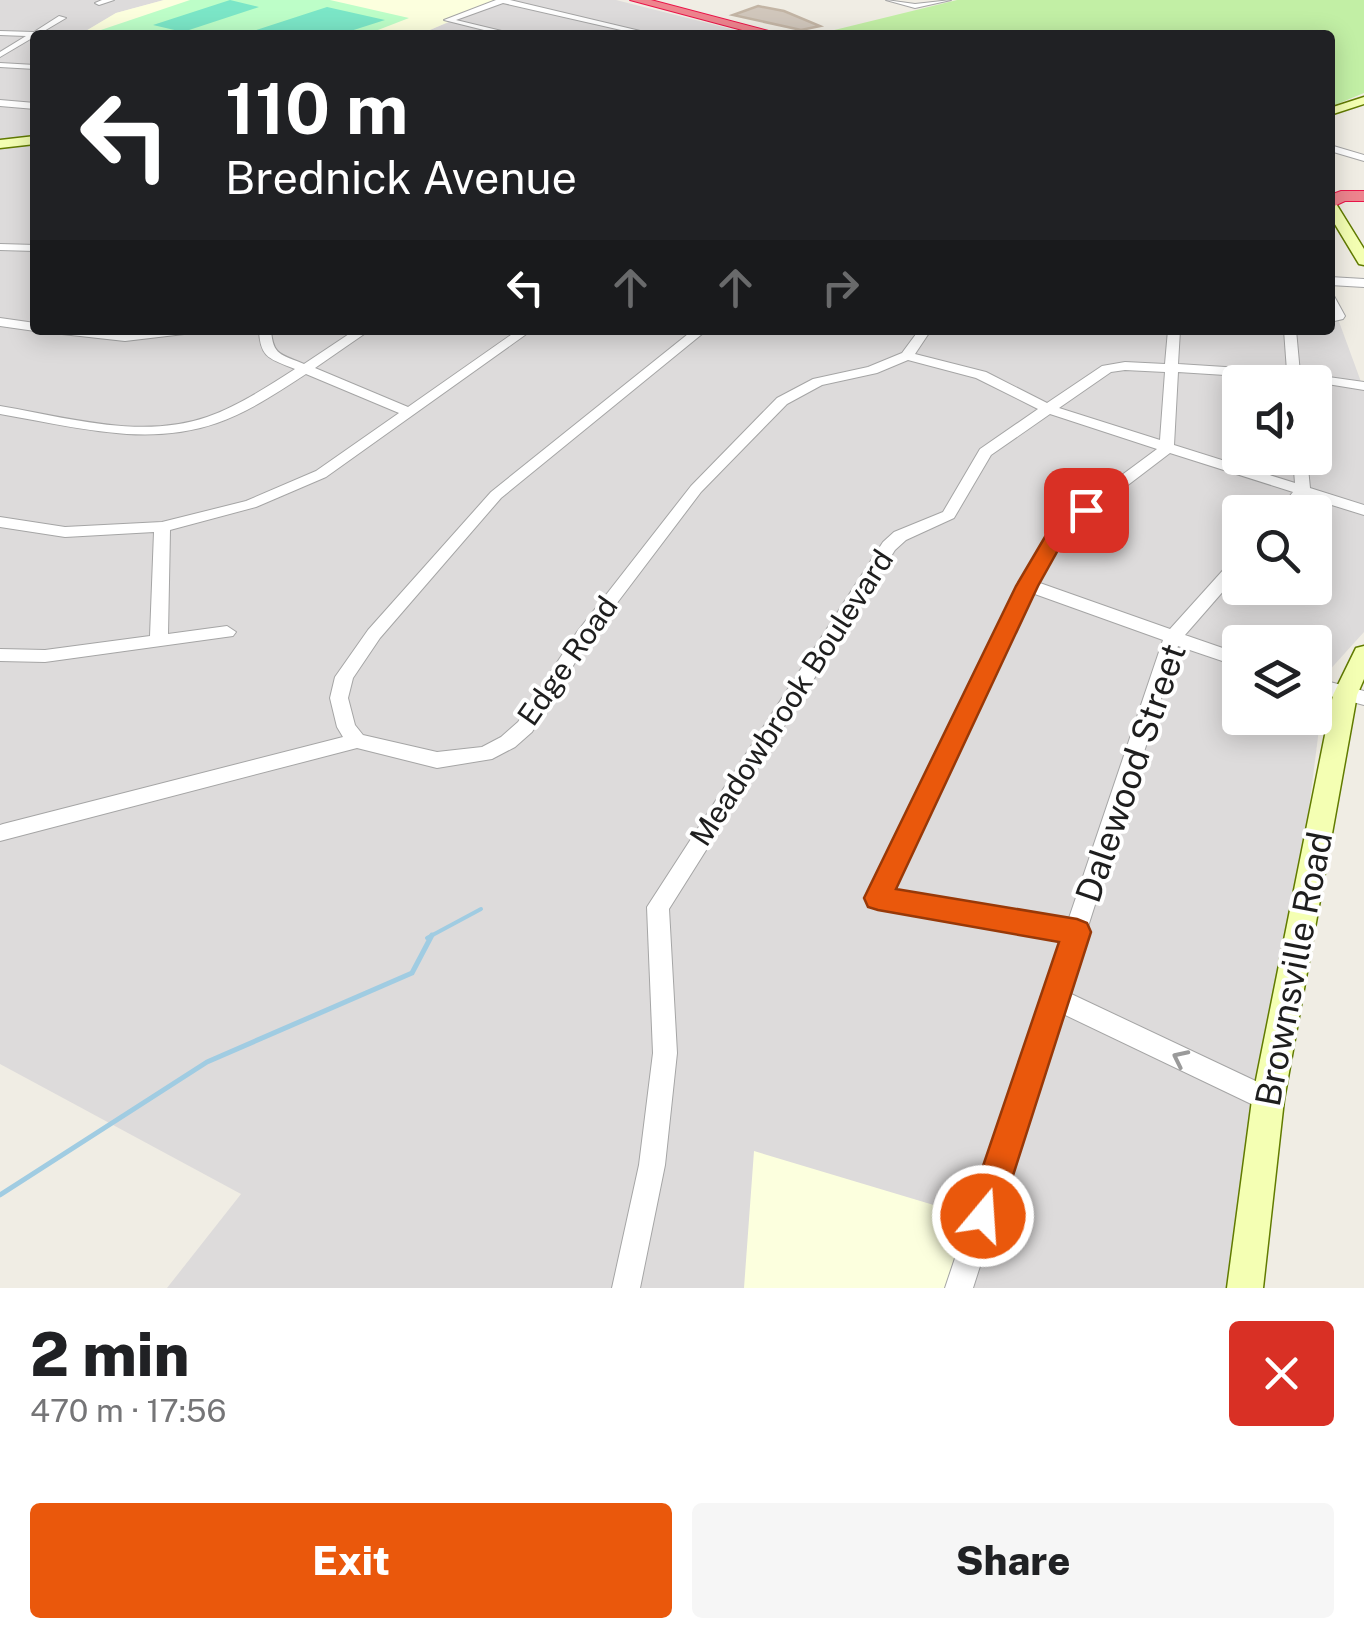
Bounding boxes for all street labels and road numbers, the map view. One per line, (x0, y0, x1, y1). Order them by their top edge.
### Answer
street label: Meadowbrook Boulevard (682, 543, 900, 852)
street label: Edge Road (510, 589, 625, 732)
street label: Dalewood Street (1067, 638, 1194, 908)
street label: Brownsville Road (1247, 828, 1340, 1110)

